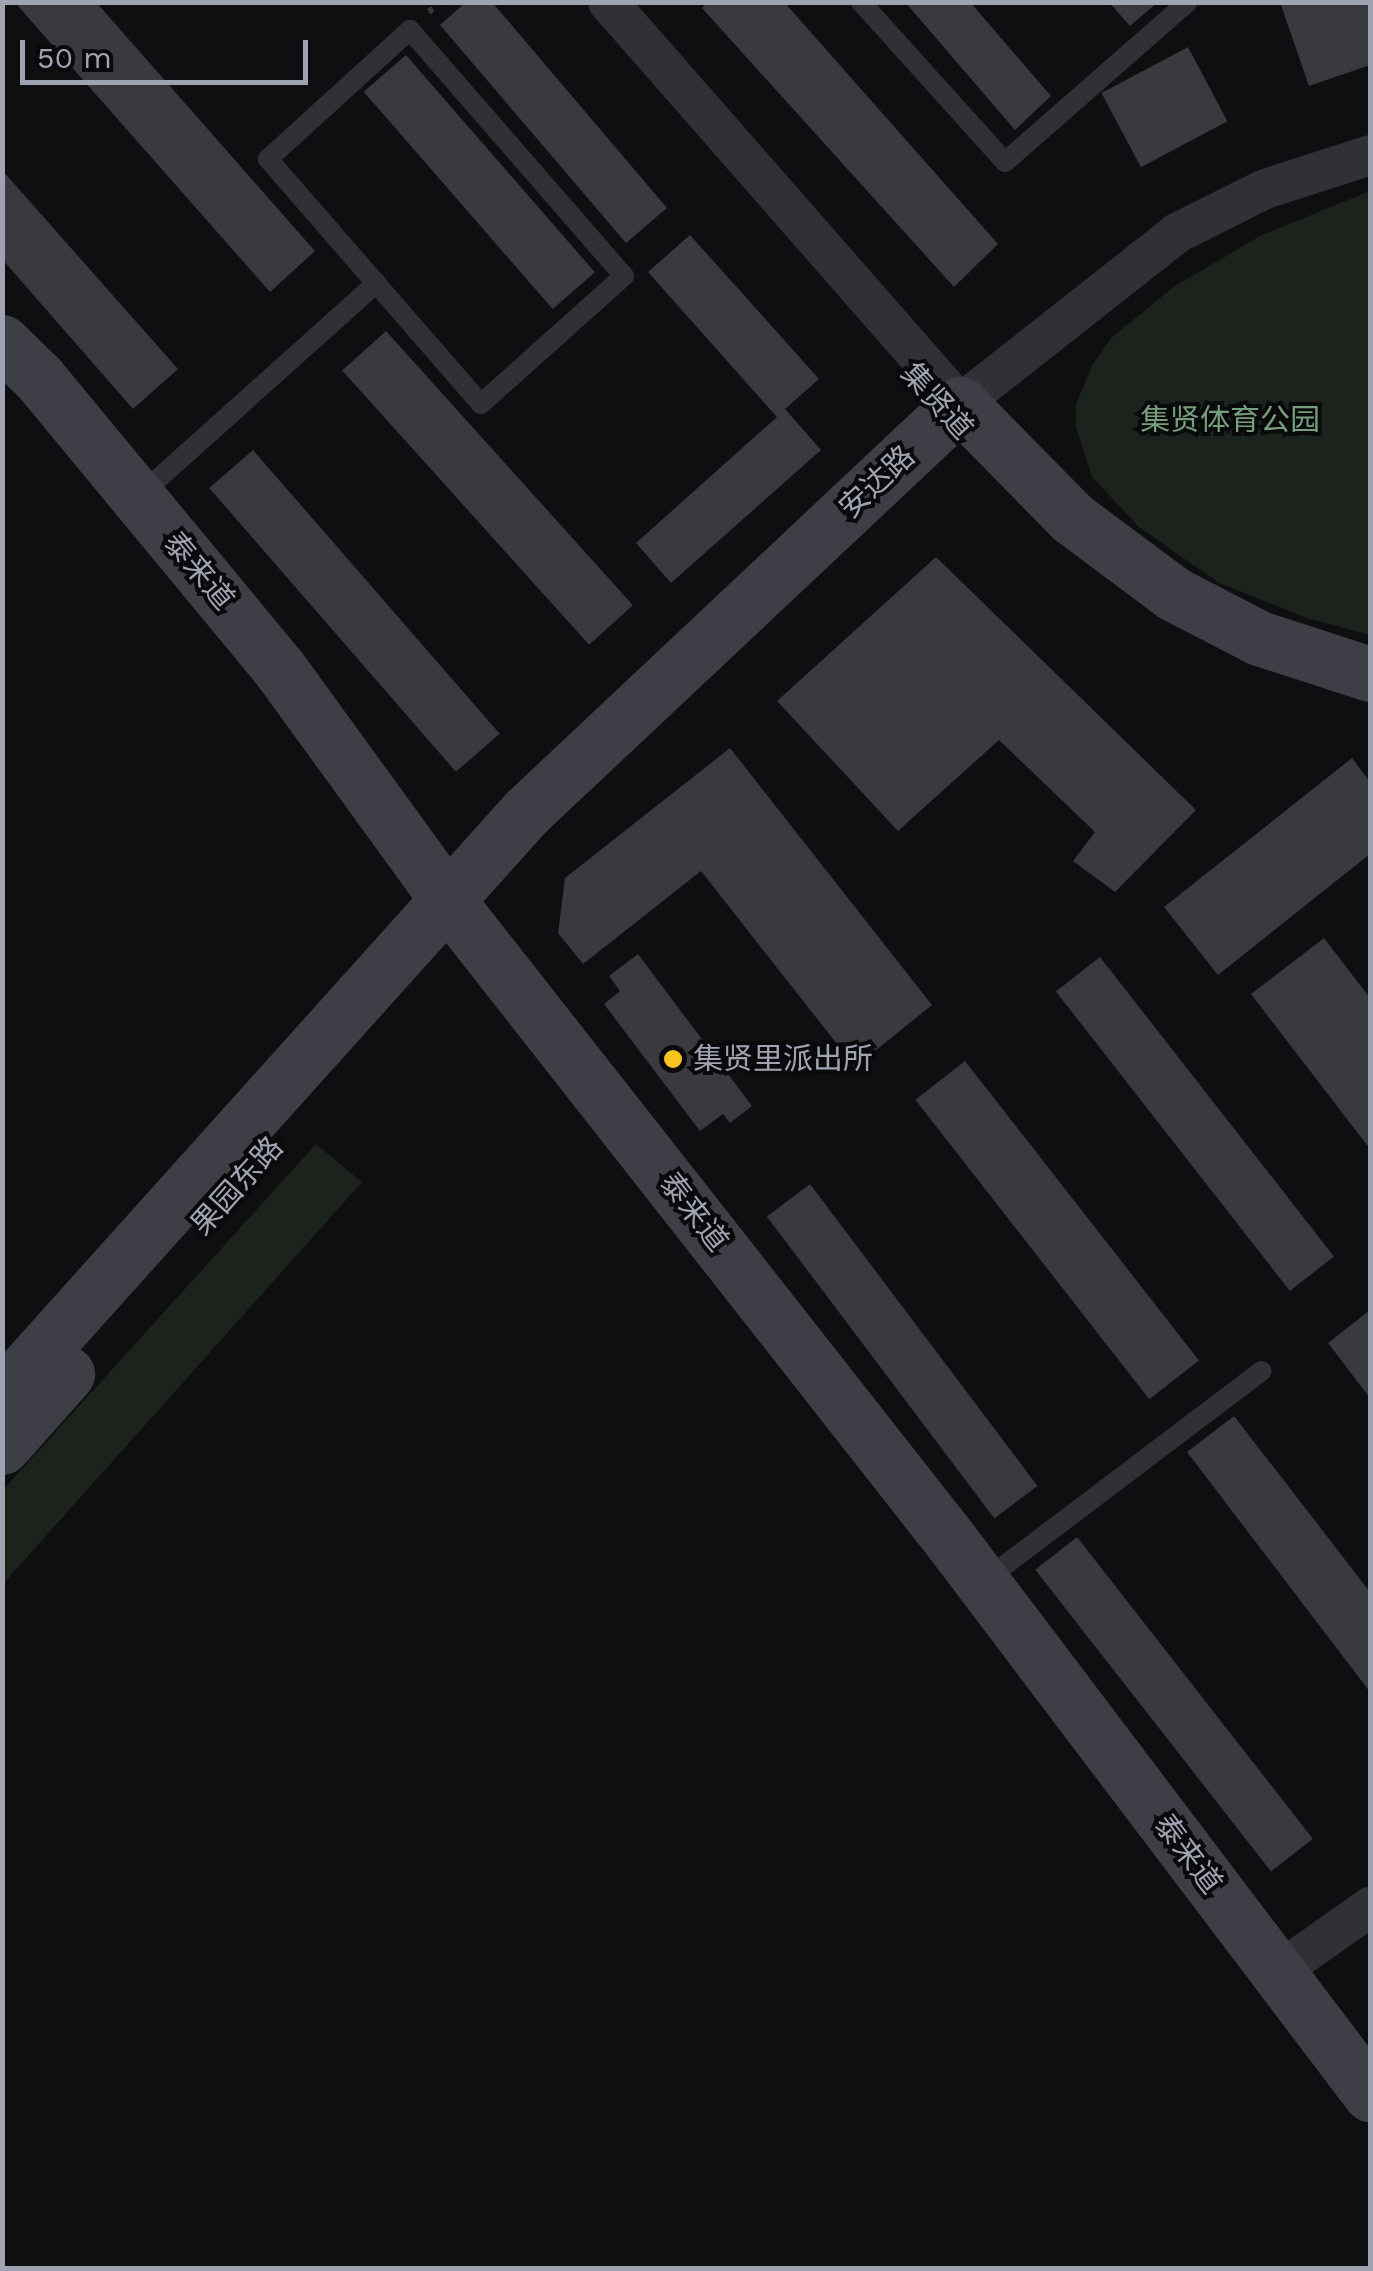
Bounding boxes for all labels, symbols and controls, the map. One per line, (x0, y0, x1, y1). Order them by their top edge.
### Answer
scale bar (25, 20, 312, 82)
text: 50 m (37, 40, 112, 75)
street label: 集贤道 (894, 356, 980, 446)
park label: 集贤体育公园 (1140, 402, 1320, 438)
street label: 安达路 (832, 438, 922, 526)
street label: 泰来道 (156, 525, 242, 617)
place label: 集贤里派出所 (693, 1041, 873, 1077)
marker: 集贤里派出所 (662, 1048, 684, 1070)
street label: 果园东路 (183, 1129, 291, 1243)
street label: 泰来道 (652, 1165, 736, 1259)
street label: 泰来道 (1147, 1807, 1229, 1901)

